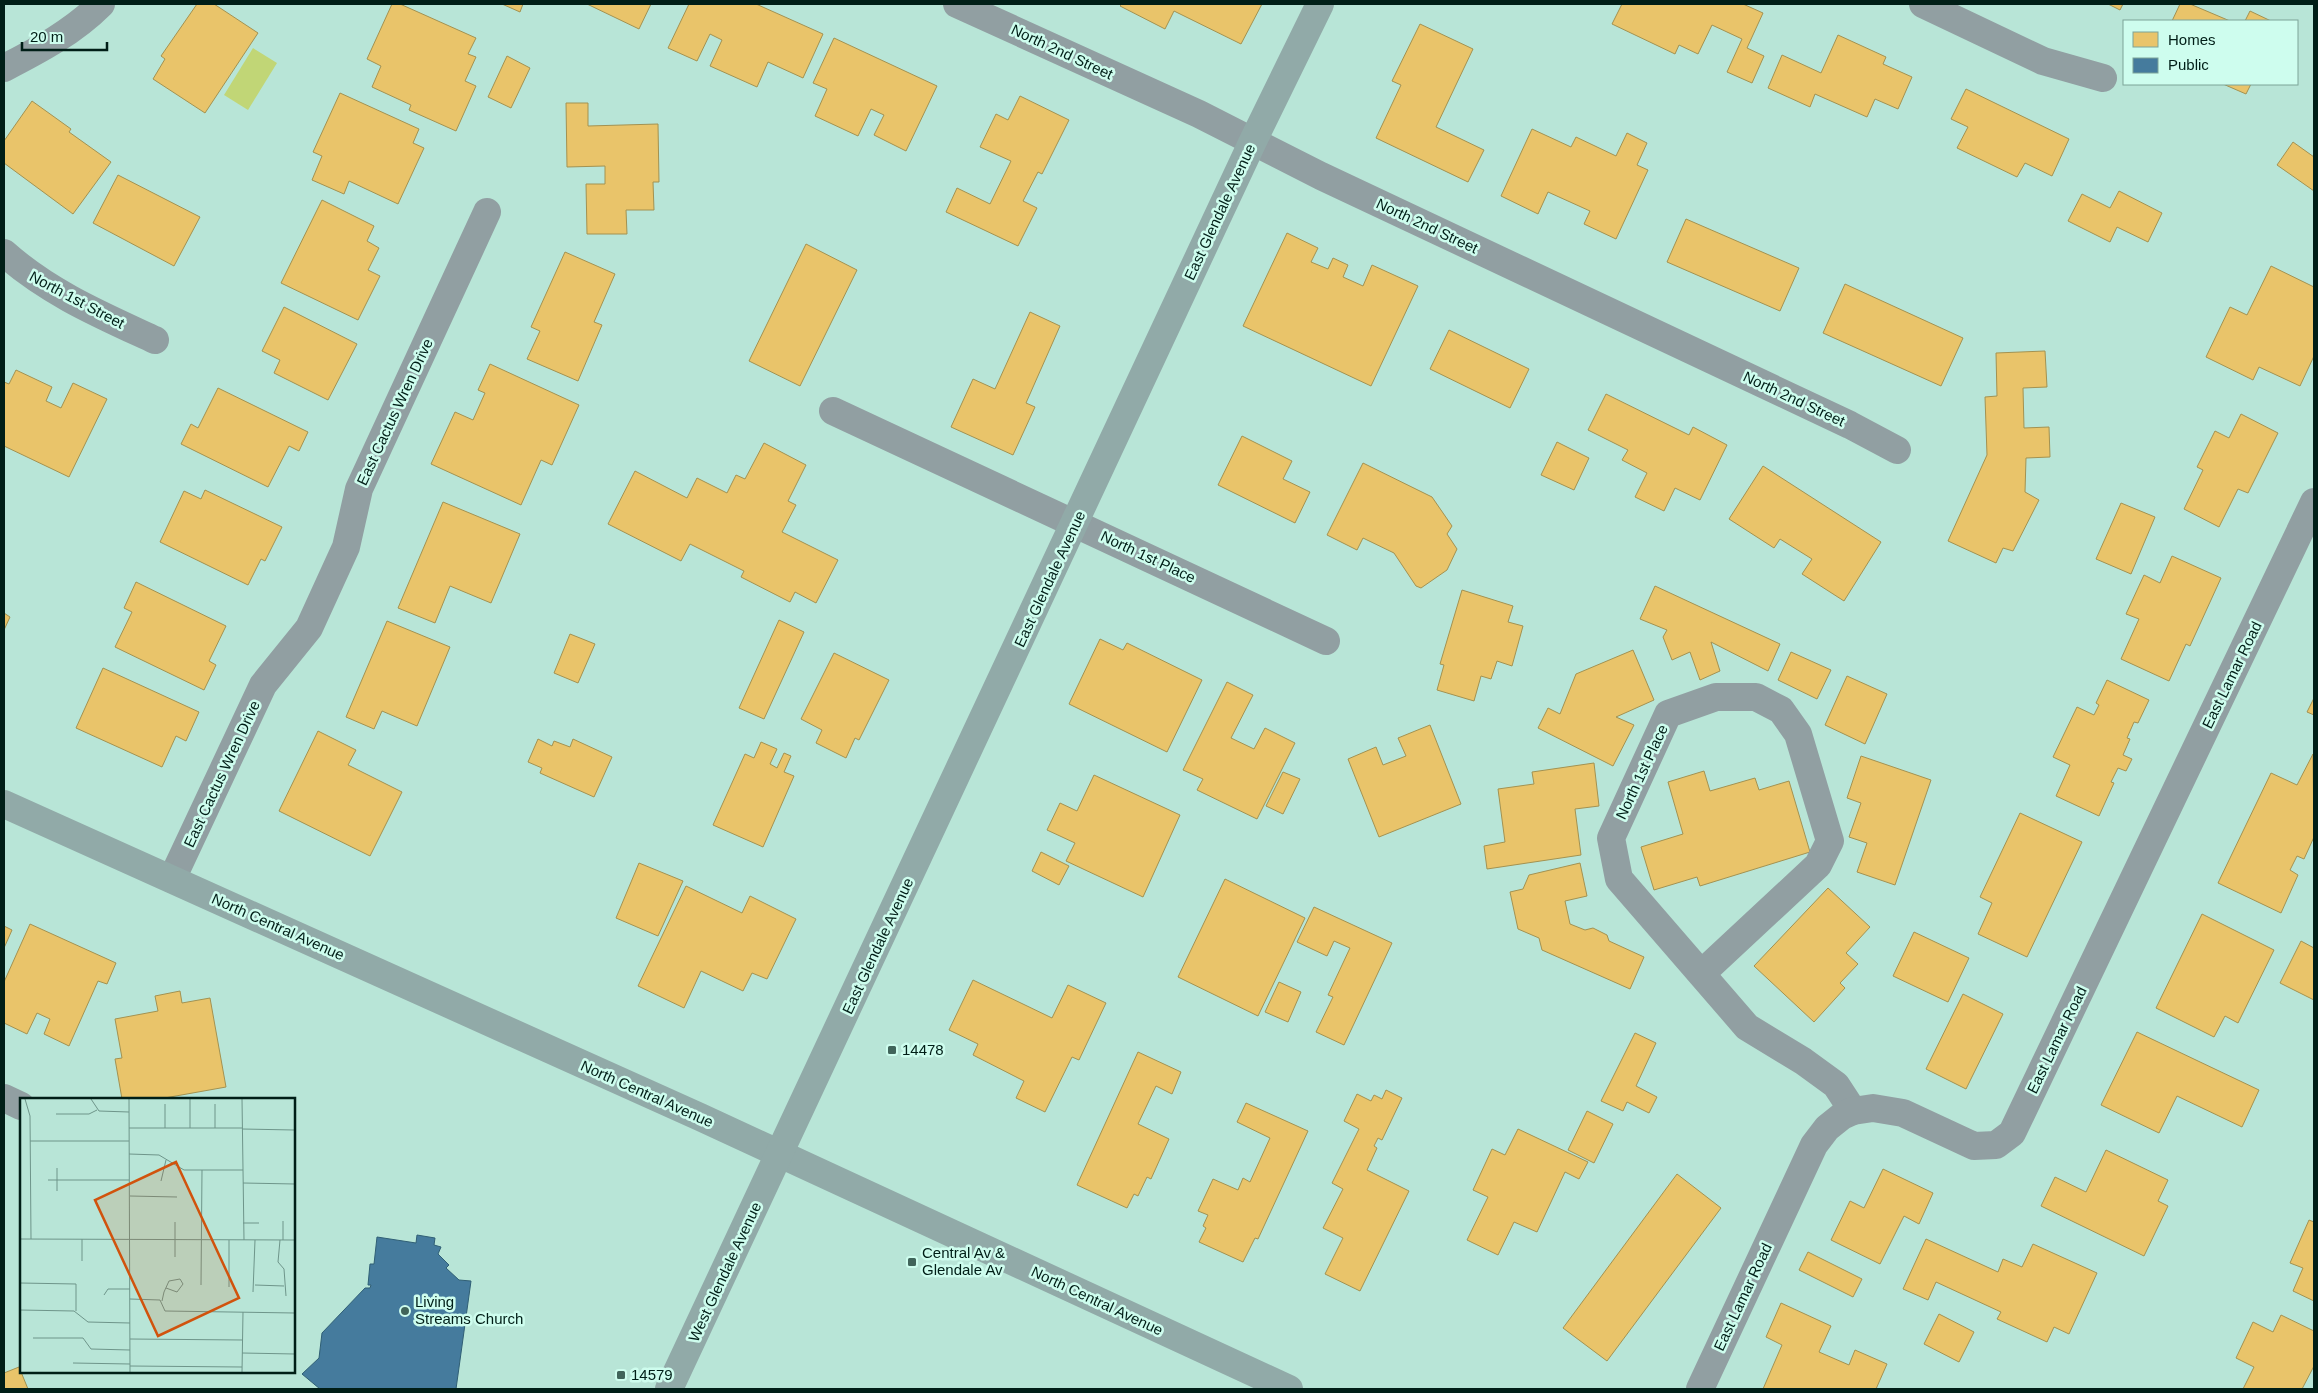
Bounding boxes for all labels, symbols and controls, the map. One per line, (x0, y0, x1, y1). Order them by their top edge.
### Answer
scale bar (22, 20, 108, 52)
legend (2123, 20, 2298, 85)
street label: North 2nd Street (1009, 21, 1116, 83)
text: 20 m (30, 28, 63, 45)
text: Homes (2168, 31, 2216, 48)
text: Public (2168, 56, 2209, 73)
street label: East Glendale Avenue (1181, 141, 1259, 283)
street label: North 2nd Street (1374, 195, 1481, 257)
street label: North 1st Street (27, 267, 128, 332)
street label: East Cactus Wren Drive (353, 336, 436, 488)
street label: North 2nd Street (1741, 368, 1848, 430)
street label: East Glendale Avenue (1011, 508, 1089, 650)
street label: North 1st Place (1098, 527, 1198, 586)
street label: East Lamar Road (2198, 619, 2265, 731)
street label: East Cactus Wren Drive (180, 698, 263, 850)
street label: North 1st Place (1612, 722, 1671, 822)
street label: East Glendale Avenue (839, 875, 917, 1017)
street label: North Central Avenue (209, 890, 347, 963)
street label: East Lamar Road (2023, 984, 2090, 1096)
place label: 14478 (902, 1041, 944, 1058)
marker: 14478 (886, 1044, 898, 1056)
street label: North Central Avenue (578, 1057, 716, 1130)
inset map (20, 1098, 295, 1373)
street label: West Glendale Avenue (685, 1199, 764, 1344)
street label: East Lamar Road (1710, 1240, 1775, 1353)
place label: Central Av & Glendale Av (922, 1244, 1005, 1278)
marker: Central Av & Glendale Av (906, 1256, 918, 1268)
street label: North Central Avenue (1029, 1263, 1166, 1339)
place label: Living Streams Church (415, 1293, 523, 1327)
marker: Living Streams Church (399, 1305, 411, 1317)
place label: 14579 (631, 1366, 673, 1383)
marker: 14579 (615, 1369, 627, 1381)

